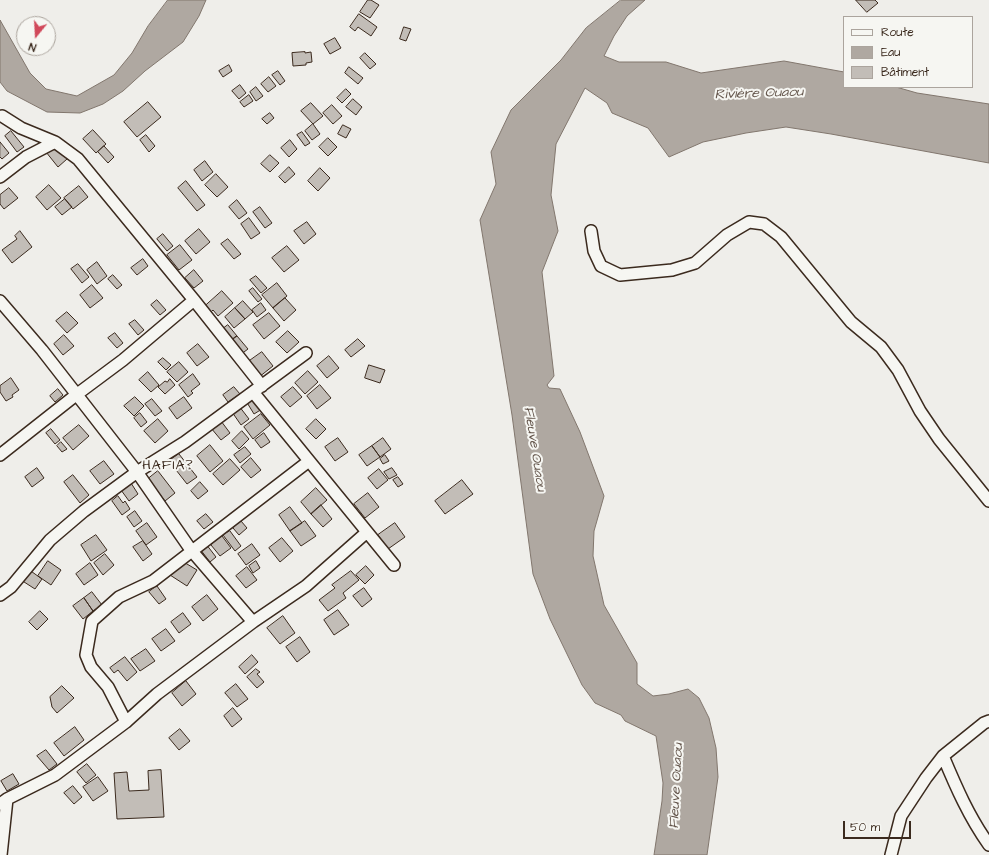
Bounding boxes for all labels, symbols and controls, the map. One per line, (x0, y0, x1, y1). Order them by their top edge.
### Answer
north arrow (16, 16, 56, 56)
legend (843, 16, 973, 88)
text: Route (881, 24, 914, 41)
text: N (27, 39, 38, 55)
text: Eau (881, 44, 900, 61)
text: Bâtiment (881, 64, 929, 81)
water label: Rivière Ouaou (714, 84, 804, 104)
water label: Fleuve Ouaou (519, 405, 549, 493)
district label: HAFIA? (142, 458, 194, 474)
water label: Fleuve Ouaou (666, 743, 688, 829)
scale bar (845, 813, 913, 839)
text: 50 m (850, 819, 880, 836)

